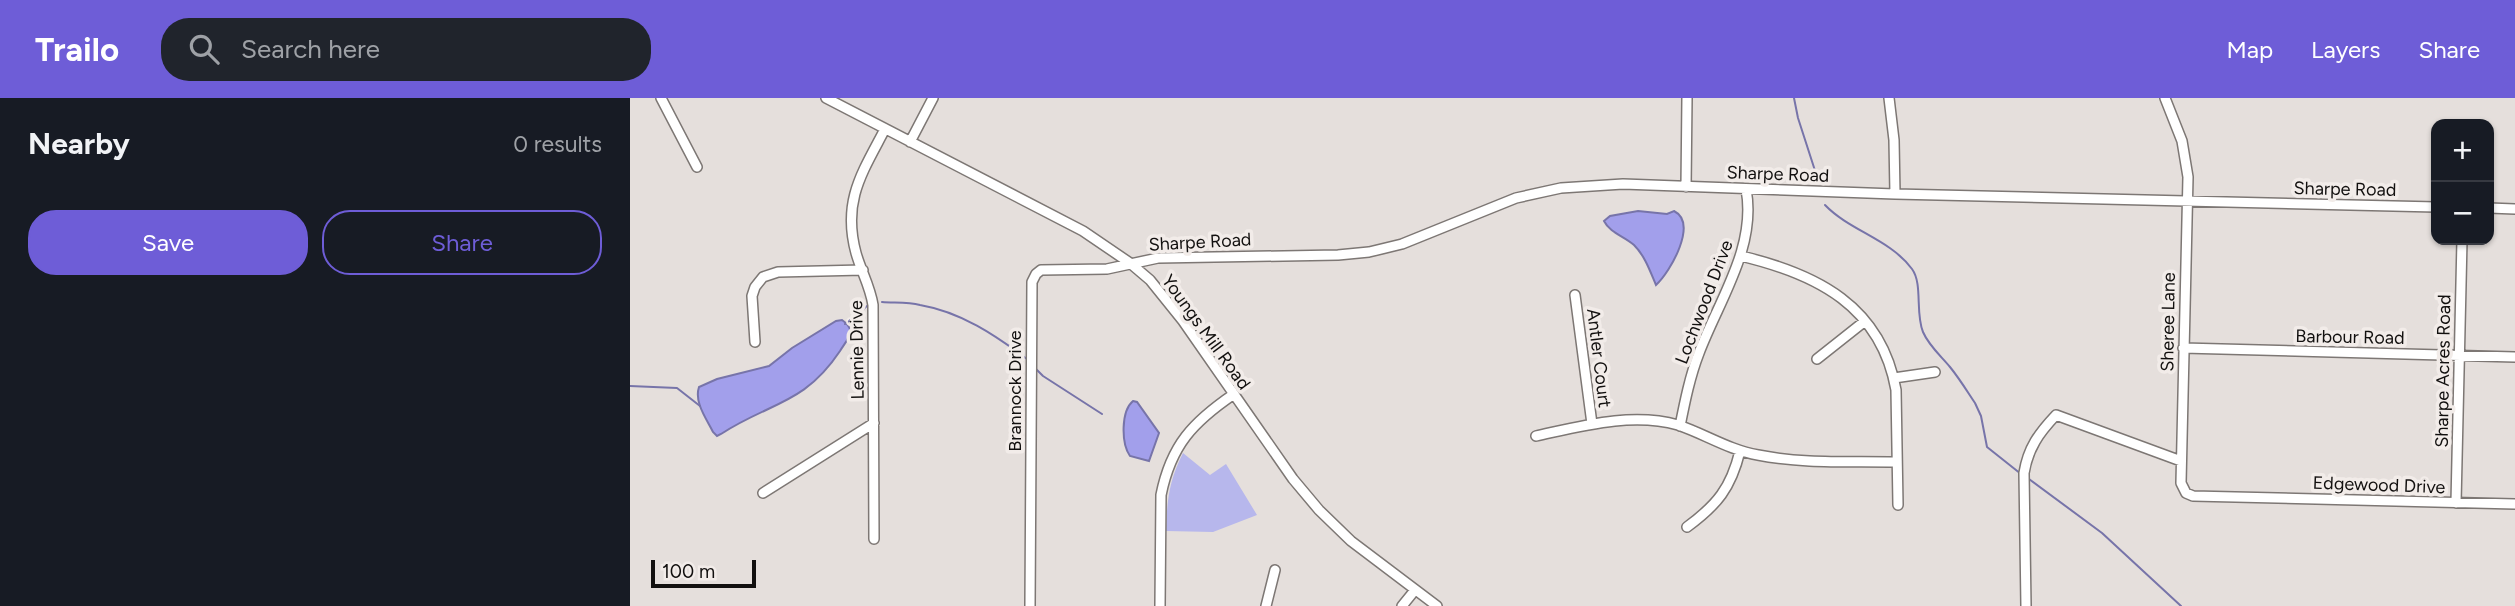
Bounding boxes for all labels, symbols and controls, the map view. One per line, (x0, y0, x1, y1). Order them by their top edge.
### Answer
search box (161, 18, 651, 81)
text: Trailo (35, 30, 119, 69)
icon: search (185, 30, 223, 68)
text: Search here (241, 33, 380, 65)
text: Map (2226, 35, 2273, 64)
text: Layers (2311, 35, 2380, 64)
text: Share (2418, 35, 2480, 64)
map controls (2431, 119, 2494, 245)
button: + (2431, 119, 2494, 182)
text: Nearby (28, 125, 130, 162)
text: 0 results (513, 130, 602, 158)
street label: Sharpe Road (1726, 161, 1830, 187)
street label: Sharpe Road (2293, 177, 2397, 201)
button: − (2431, 182, 2494, 245)
button: Save (28, 210, 308, 275)
button: Share (322, 210, 602, 275)
street label: Sharpe Road (1148, 228, 1252, 256)
street label: Lochwood Drive (1670, 237, 1738, 367)
street label: Youngs Mill Road (1157, 270, 1255, 394)
street label: Sheree Lane (2156, 272, 2180, 372)
street label: Sharpe Acres Road (2431, 294, 2455, 448)
street label: Lennie Drive (845, 300, 869, 400)
street label: Antler Court (1582, 307, 1616, 409)
street label: Barbour Road (2295, 325, 2405, 349)
street label: Brannock Drive (1004, 330, 1026, 452)
street label: Edgewood Drive (2312, 472, 2446, 498)
scale bar (651, 557, 756, 589)
text: 100 m (662, 560, 715, 583)

